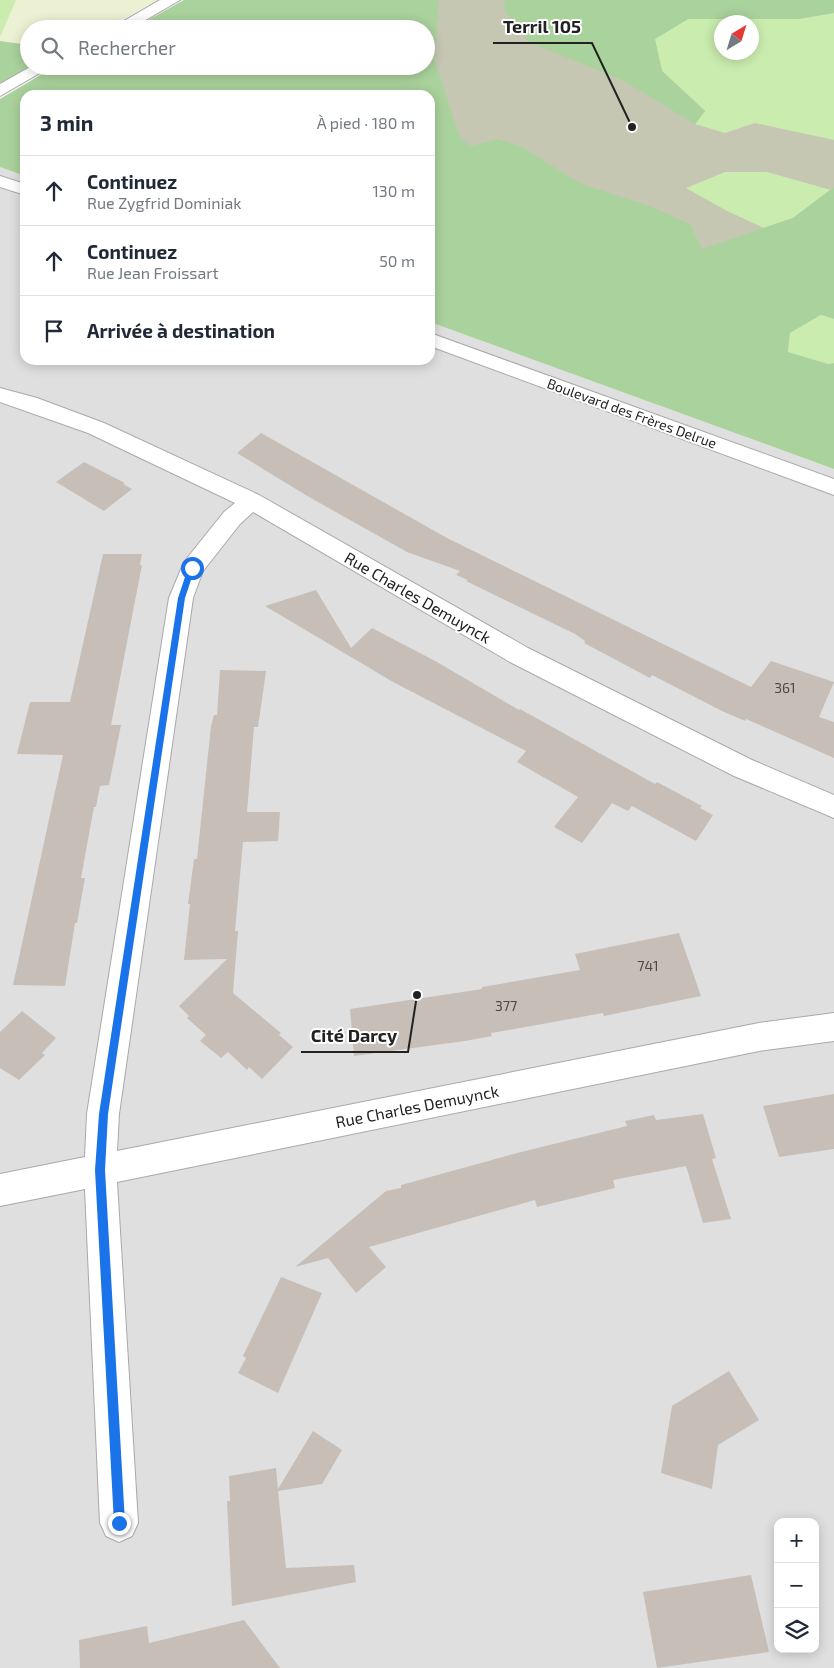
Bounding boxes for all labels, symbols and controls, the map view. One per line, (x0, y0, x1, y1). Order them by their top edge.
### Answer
callout: Terril 105 (493, 10, 592, 43)
text: Terril 105 (503, 15, 581, 37)
north arrow (714, 15, 759, 60)
search box (20, 20, 435, 75)
icon: search (38, 34, 66, 62)
text: Rechercher (78, 36, 176, 59)
text: 3 min (40, 110, 93, 135)
text: À pied · 180 m (317, 113, 415, 132)
text: Continuez (87, 170, 177, 193)
icon: ahead (40, 177, 68, 205)
text: 130 m (373, 181, 415, 200)
text: Rue Zygfrid Dominiak (87, 193, 242, 212)
text: Continuez (87, 240, 177, 263)
icon: ahead (40, 247, 68, 275)
text: 50 m (379, 251, 415, 270)
text: Rue Jean Froissart (87, 263, 219, 282)
icon: arrive (40, 317, 68, 345)
text: Arrivée à destination (87, 319, 275, 342)
street label: Boulevard des Frères Delrue (545, 374, 719, 452)
street label: Rue Charles Demuynck (341, 547, 495, 647)
route start (181, 557, 204, 580)
house number: 361 (774, 679, 796, 696)
house number: 741 (637, 957, 659, 974)
house number: 377 (495, 997, 517, 1014)
callout: Cité Darcy (301, 1019, 408, 1052)
text: Cité Darcy (311, 1024, 398, 1046)
street label: Rue Charles Demuynck (334, 1081, 500, 1131)
route end (108, 1512, 131, 1535)
map controls (774, 1518, 819, 1653)
button: + (774, 1518, 819, 1563)
button: − (774, 1563, 819, 1608)
button: layers (774, 1608, 819, 1653)

